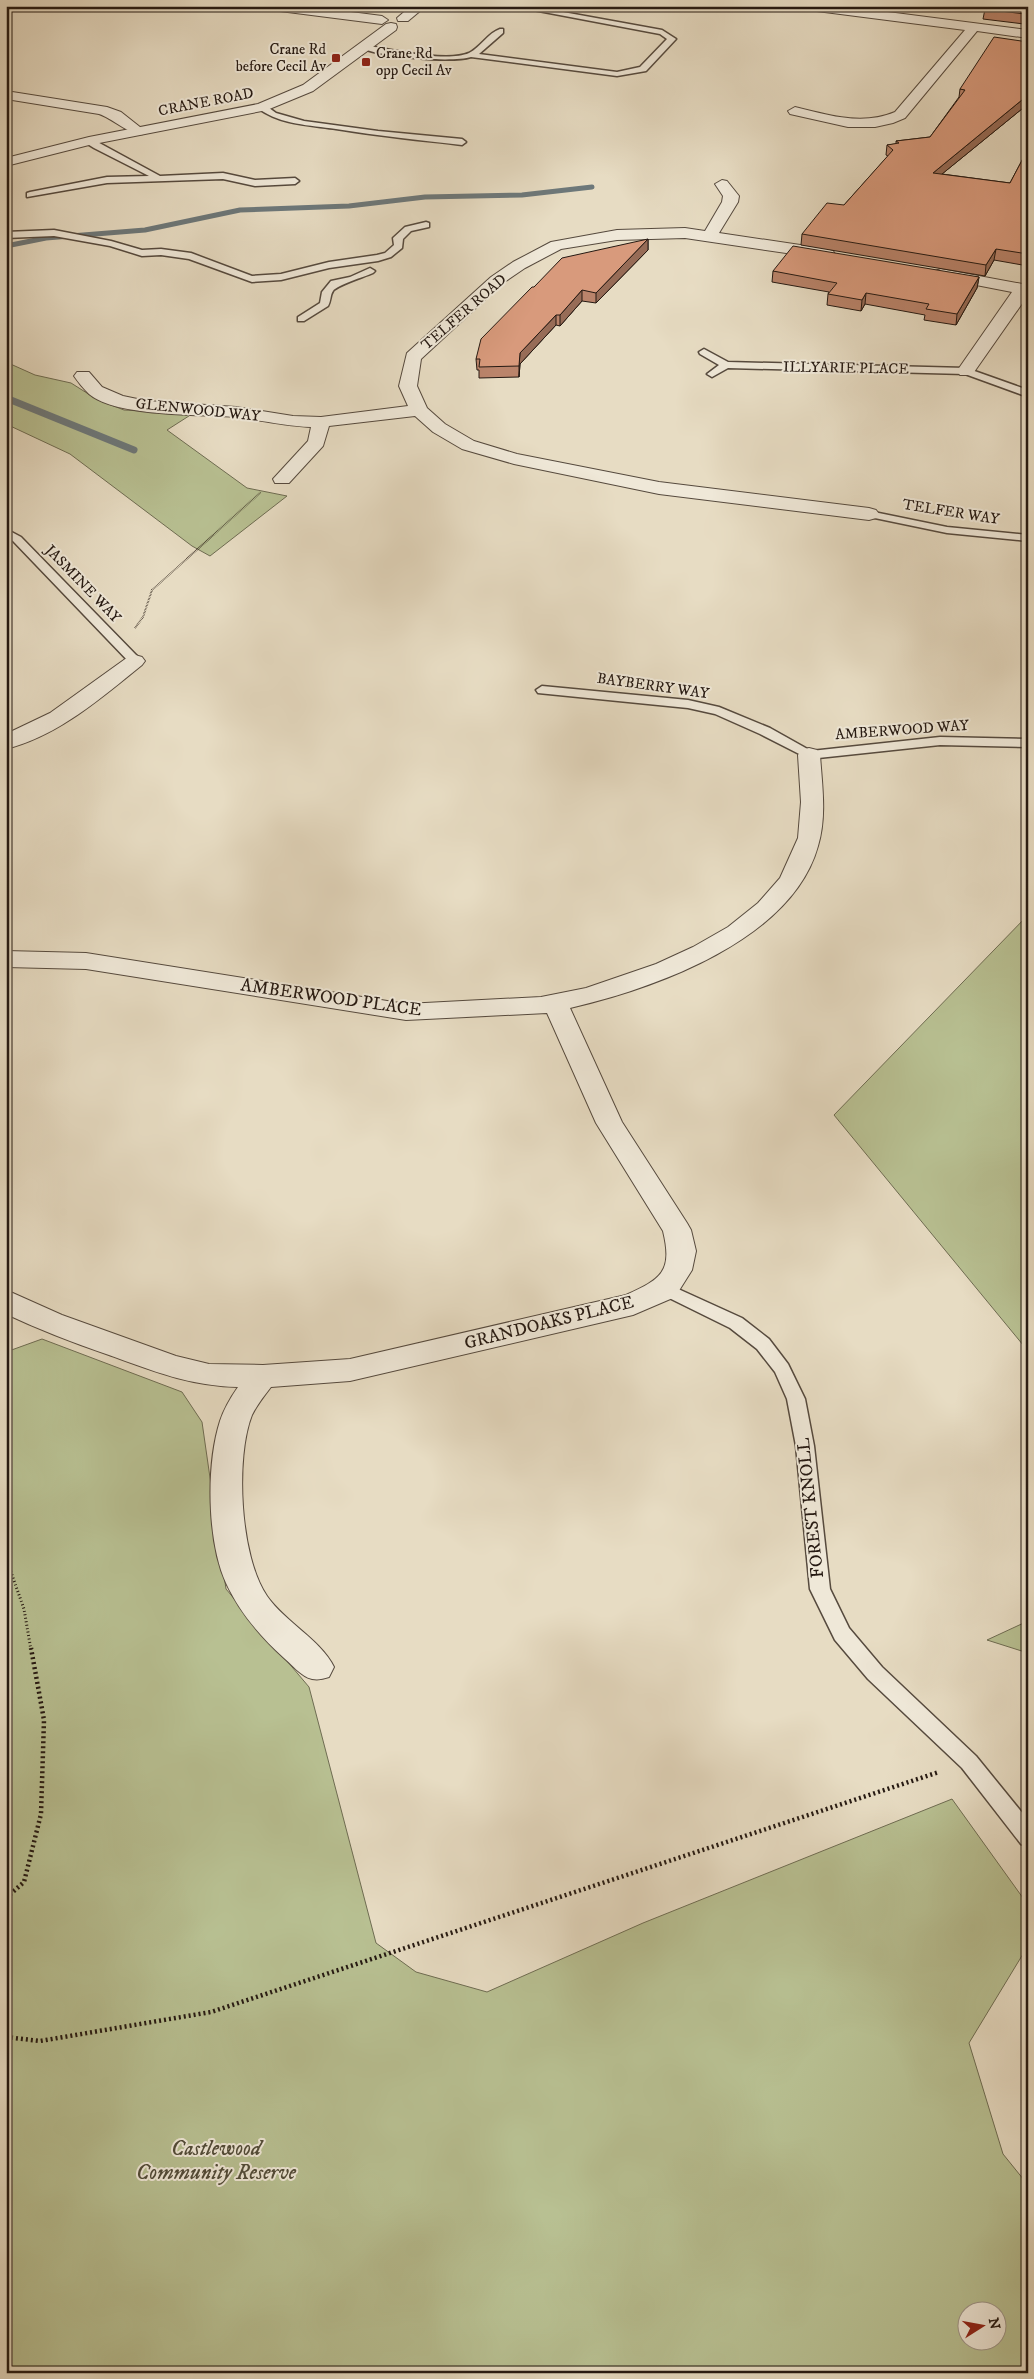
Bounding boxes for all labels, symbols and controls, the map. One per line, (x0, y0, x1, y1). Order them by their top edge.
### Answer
place label: Crane Rd before Cecil Av (236, 40, 327, 76)
place label: Crane Rd opp Cecil Av (376, 44, 452, 80)
marker: Crane Rd before Cecil Av (330, 52, 342, 64)
marker: Crane Rd opp Cecil Av (360, 56, 372, 68)
street label: CRANE ROAD (157, 83, 255, 121)
street label: TELFER ROAD (417, 270, 511, 354)
street label: ILLYARIE PLACE (783, 357, 909, 379)
street label: GLENWOOD WAY (135, 394, 262, 426)
street label: TELFER WAY (901, 495, 1001, 529)
street label: JASMINE WAY (40, 540, 125, 627)
street label: BAYBERRY WAY (596, 669, 711, 703)
street label: AMBERWOOD WAY (834, 716, 970, 744)
street label: AMBERWOOD PLACE (239, 974, 423, 1022)
street label: GRANDOAKS PLACE (462, 1291, 636, 1355)
street label: FOREST KNOLL (793, 1437, 829, 1579)
park label: Castlewood Community Reserve (136, 2136, 297, 2186)
north arrow (956, 2302, 1006, 2352)
text: N (984, 2316, 1004, 2332)

